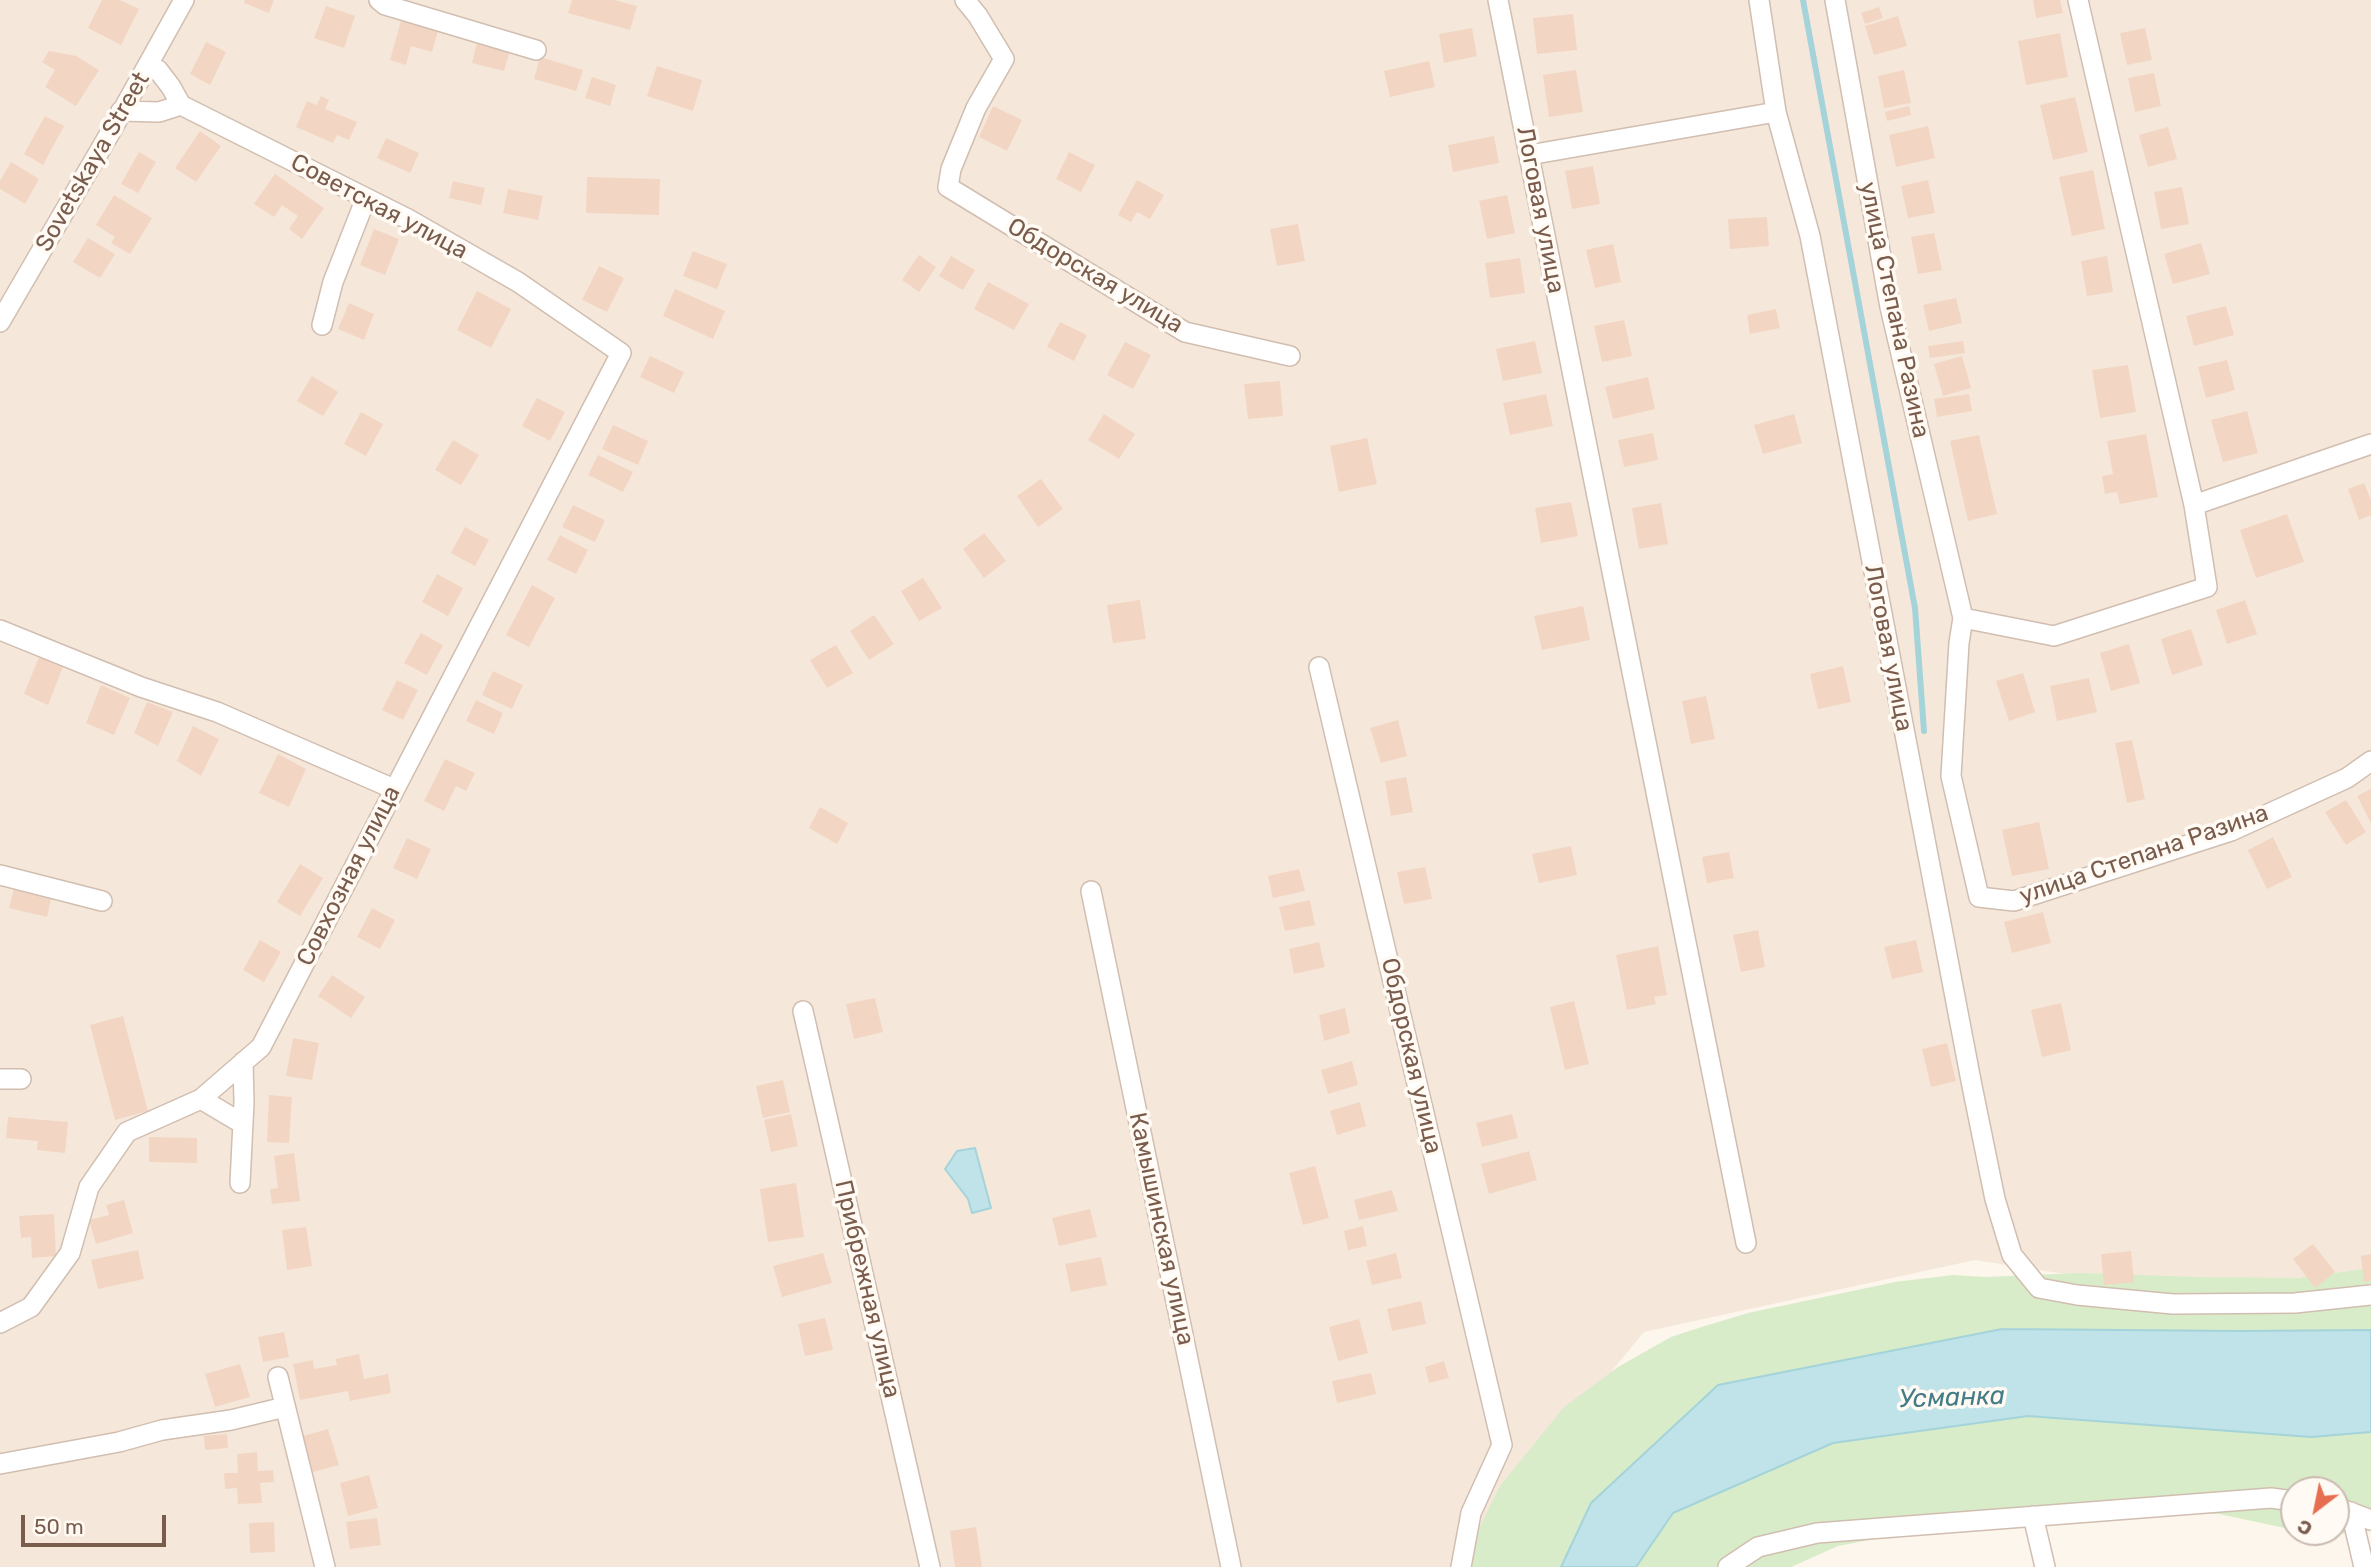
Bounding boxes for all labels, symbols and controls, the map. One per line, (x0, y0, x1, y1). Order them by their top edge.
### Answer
street label: Sovetskaya Street (30, 67, 156, 257)
street label: Логовая улица (1510, 124, 1570, 296)
street label: Советская улица (286, 148, 472, 266)
street label: улица Степана Разина (1853, 179, 1935, 441)
street label: Обдорская улица (1002, 212, 1188, 340)
street label: Логовая улица (1858, 562, 1918, 734)
street label: Совхозная улица (291, 781, 407, 971)
street label: улица Степана Разина (2016, 799, 2272, 911)
street label: Обдорская улица (1374, 955, 1448, 1157)
street label: Камышинская улица (1122, 1110, 1200, 1348)
street label: Прибрежная улица (828, 1177, 906, 1401)
water label: Усманка (1899, 1381, 2005, 1415)
north arrow (2280, 1476, 2350, 1546)
scale bar (24, 1500, 170, 1544)
text: 50 m (34, 1514, 84, 1539)
text: С (2293, 1514, 2316, 1541)

